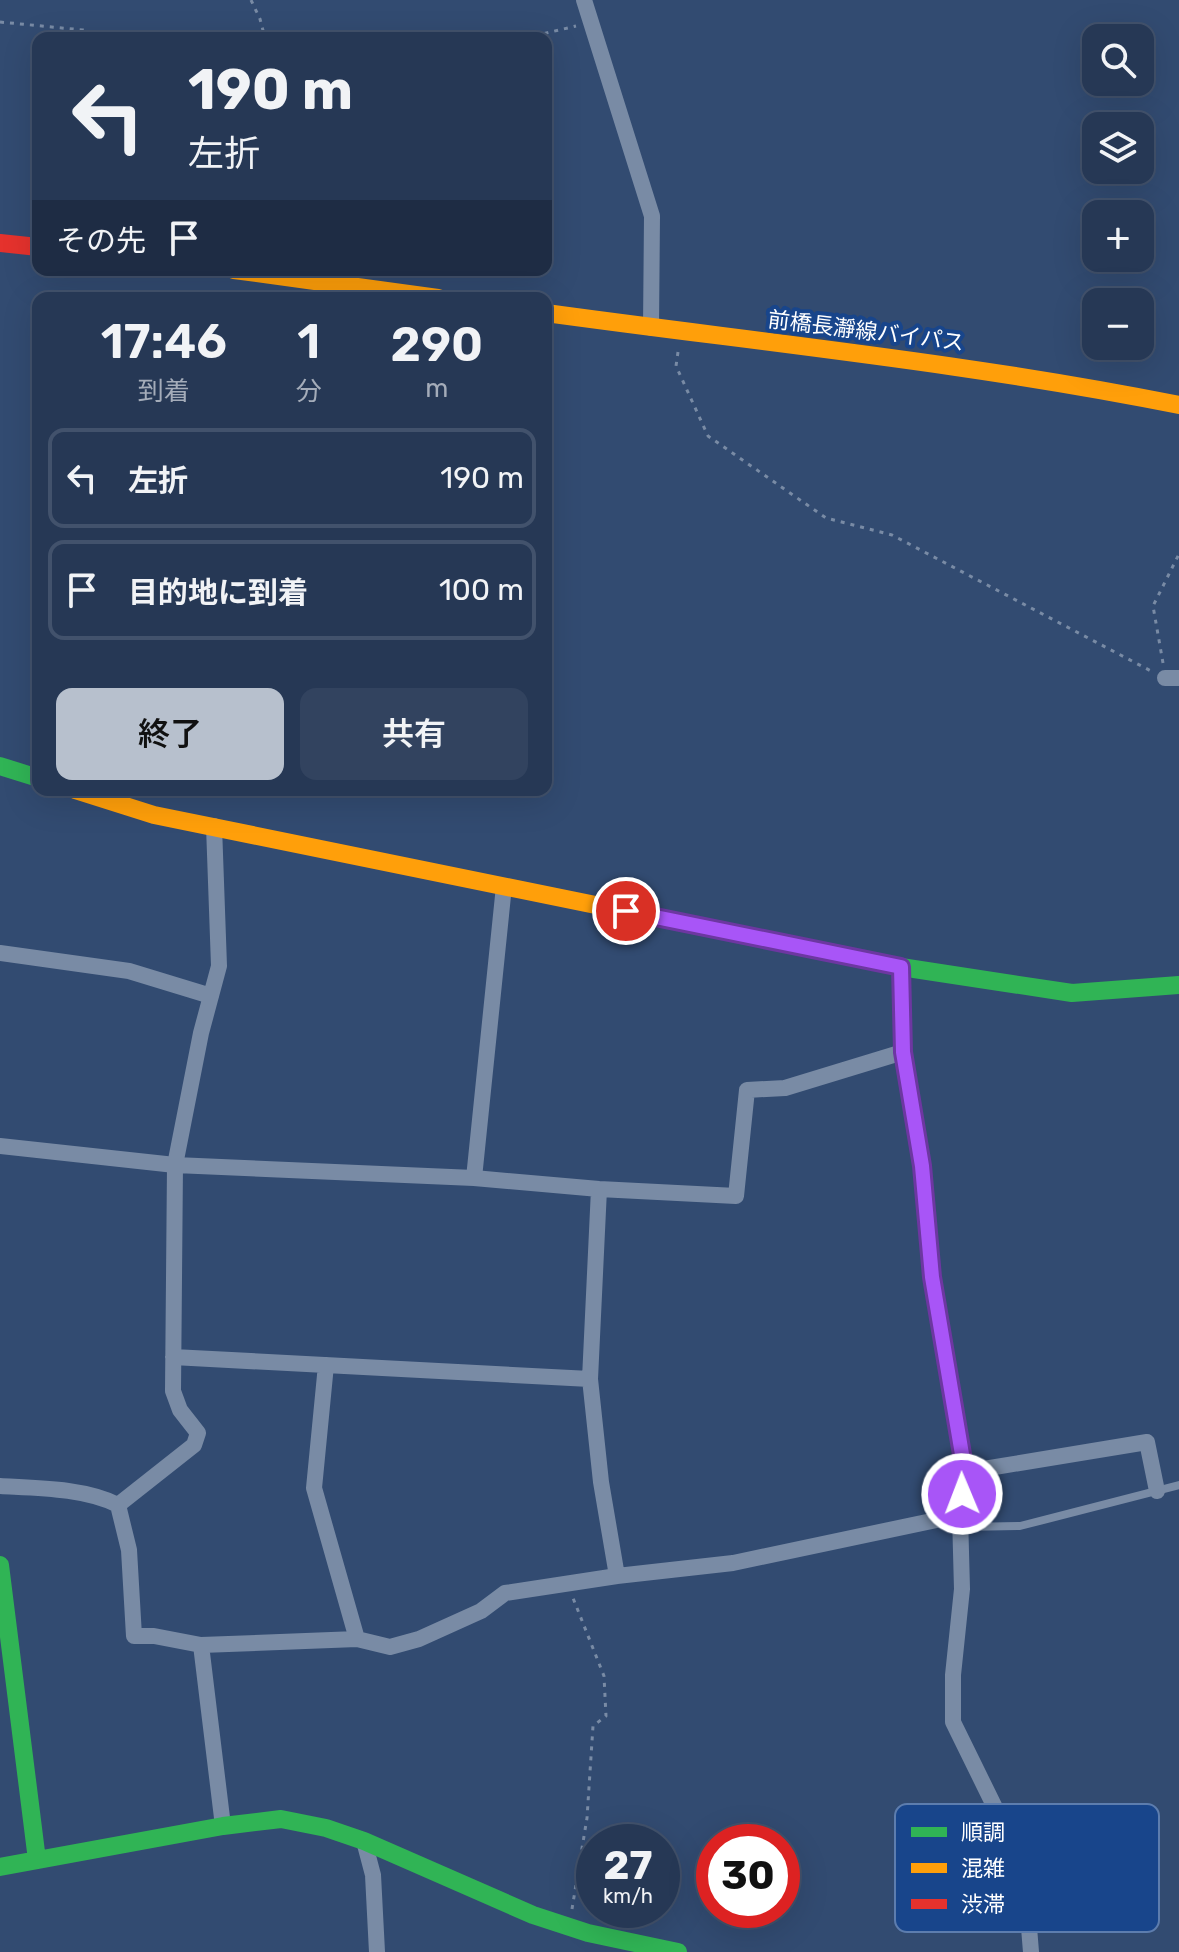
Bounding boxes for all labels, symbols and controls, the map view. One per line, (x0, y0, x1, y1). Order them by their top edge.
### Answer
map controls (1082, 24, 1154, 360)
button: search (1082, 24, 1154, 96)
text: 190 m (188, 57, 353, 123)
icon: left (56, 64, 160, 168)
button: layers (1082, 112, 1154, 184)
text: 左折 (188, 132, 260, 175)
button: + (1082, 200, 1154, 272)
icon: arrive (162, 216, 206, 260)
text: その先 (56, 223, 146, 259)
button: − (1082, 288, 1154, 360)
street label: 前橋長瀞線バイパス (766, 306, 966, 356)
text: 17:46 (101, 313, 227, 370)
text: 1 (297, 313, 320, 370)
text: 290 (390, 316, 483, 373)
text: m (425, 373, 448, 404)
text: 到着 (138, 376, 190, 407)
text: 分 (296, 376, 322, 407)
icon: left (60, 456, 104, 500)
text: 190 m (440, 460, 524, 496)
text: 左折 (128, 463, 188, 499)
icon: arrive (60, 568, 104, 612)
text: 100 m (439, 572, 524, 608)
text: 目的地に到着 (128, 575, 308, 611)
button: 終了 (56, 688, 284, 780)
button: 共有 (300, 688, 528, 780)
pin (592, 877, 660, 945)
icon: arrive (604, 889, 648, 933)
position arrow (920, 1452, 1004, 1536)
legend (895, 1804, 1159, 1932)
text: 順調 (961, 1819, 1005, 1846)
speed limit sign: 30 (696, 1824, 800, 1928)
text: 27 (604, 1842, 652, 1889)
text: 混雑 (961, 1855, 1005, 1882)
text: km/h (603, 1884, 653, 1908)
text: 渋滞 (961, 1891, 1005, 1918)

